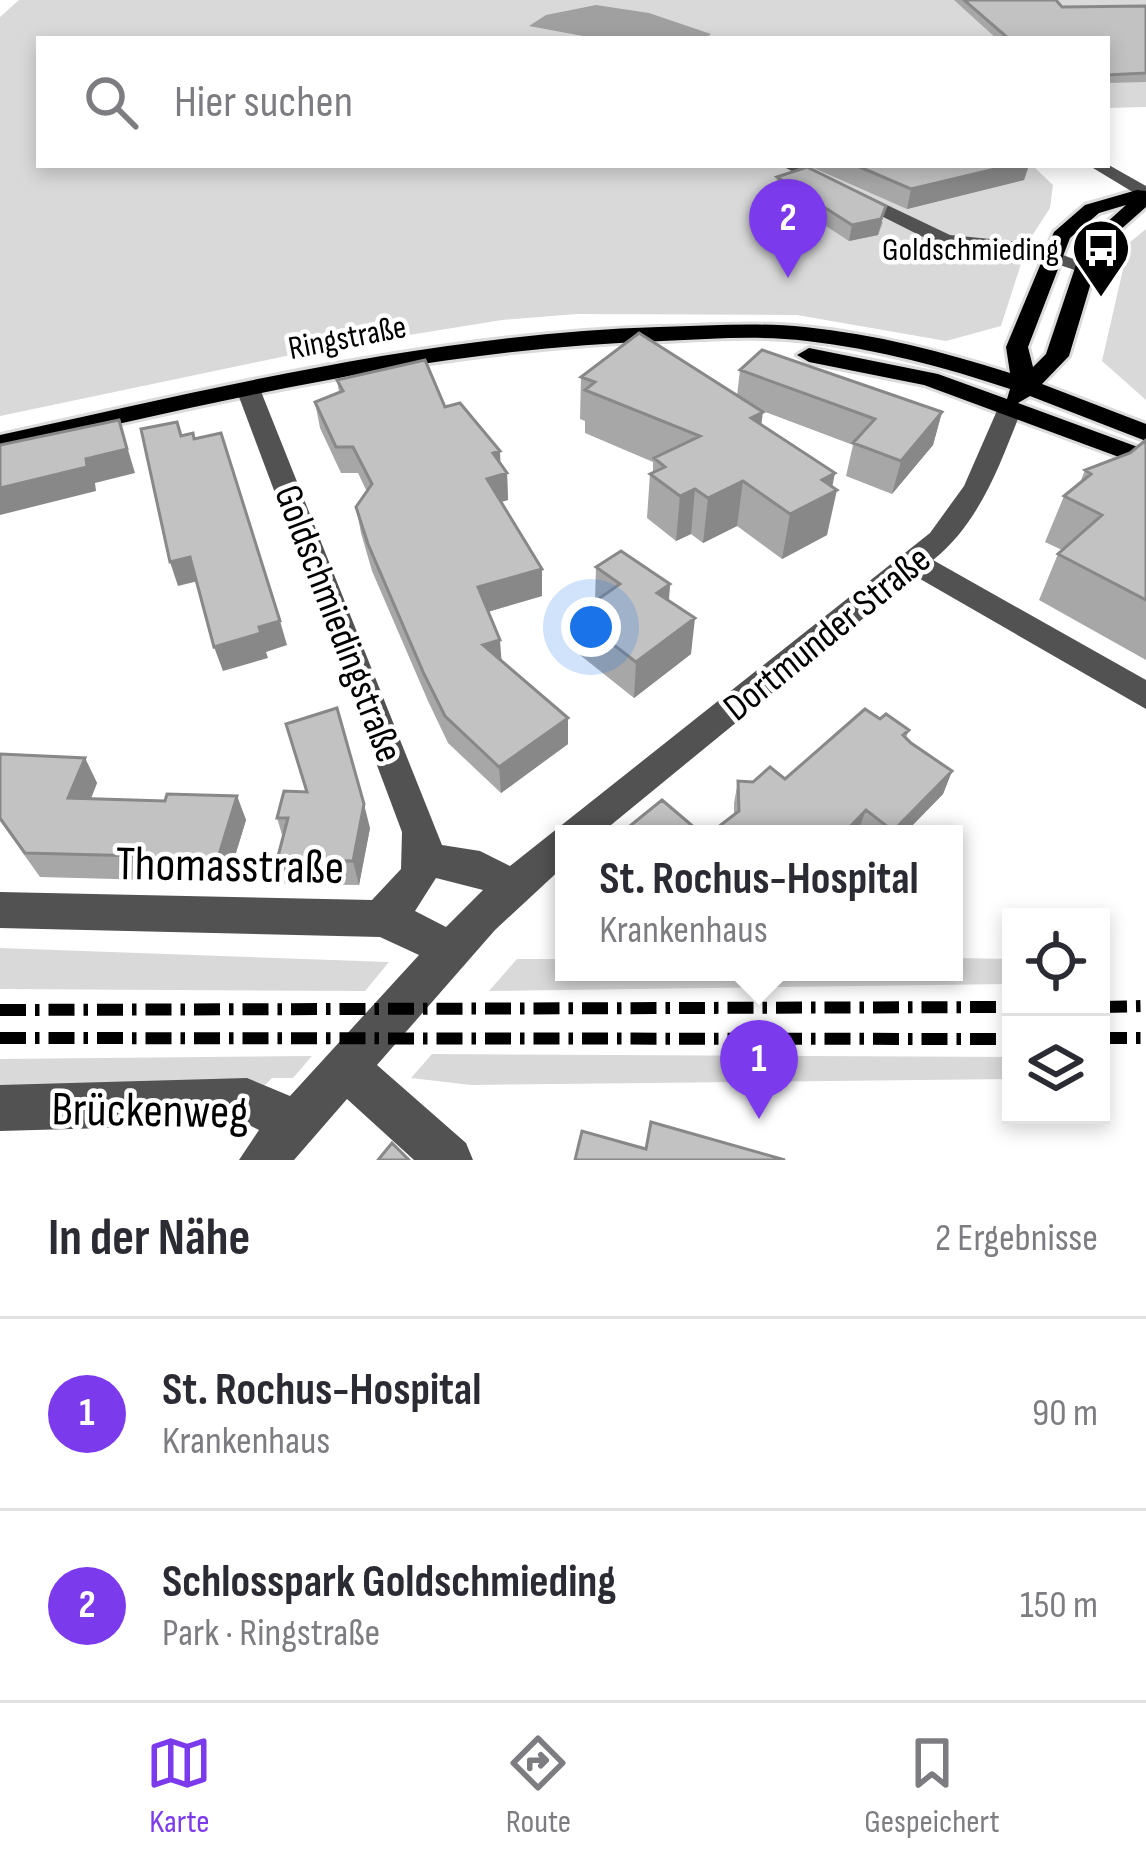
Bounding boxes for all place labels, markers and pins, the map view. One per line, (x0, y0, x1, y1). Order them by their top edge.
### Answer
pin: 2 (749, 179, 827, 278)
bus stop icon: Goldschmieding (1070, 217, 1132, 299)
place label: Goldschmieding (882, 230, 1059, 270)
pin: 1 (720, 1020, 798, 1119)

